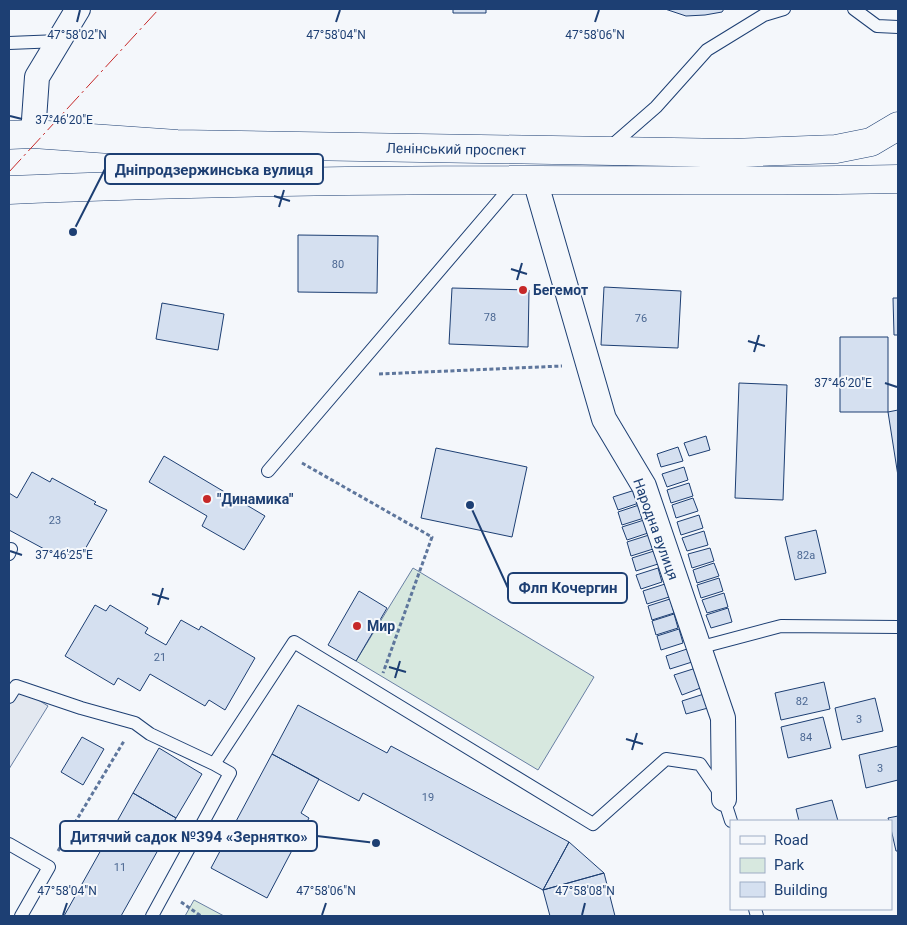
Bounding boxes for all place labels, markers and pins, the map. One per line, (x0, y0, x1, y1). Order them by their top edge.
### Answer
callout: Дніпродзержинська вулиця (105, 154, 323, 184)
place label: Бегемот (533, 282, 588, 298)
marker: Бегемот (517, 284, 529, 296)
place label: "Динамика" (217, 491, 294, 507)
marker: "Динамика" (201, 493, 213, 505)
callout: Флп Кочергин (508, 573, 627, 603)
place label: Мир (367, 618, 395, 634)
marker: Мир (351, 620, 363, 632)
callout: Дитячий садок №394 «Зернятко» (60, 821, 317, 851)

